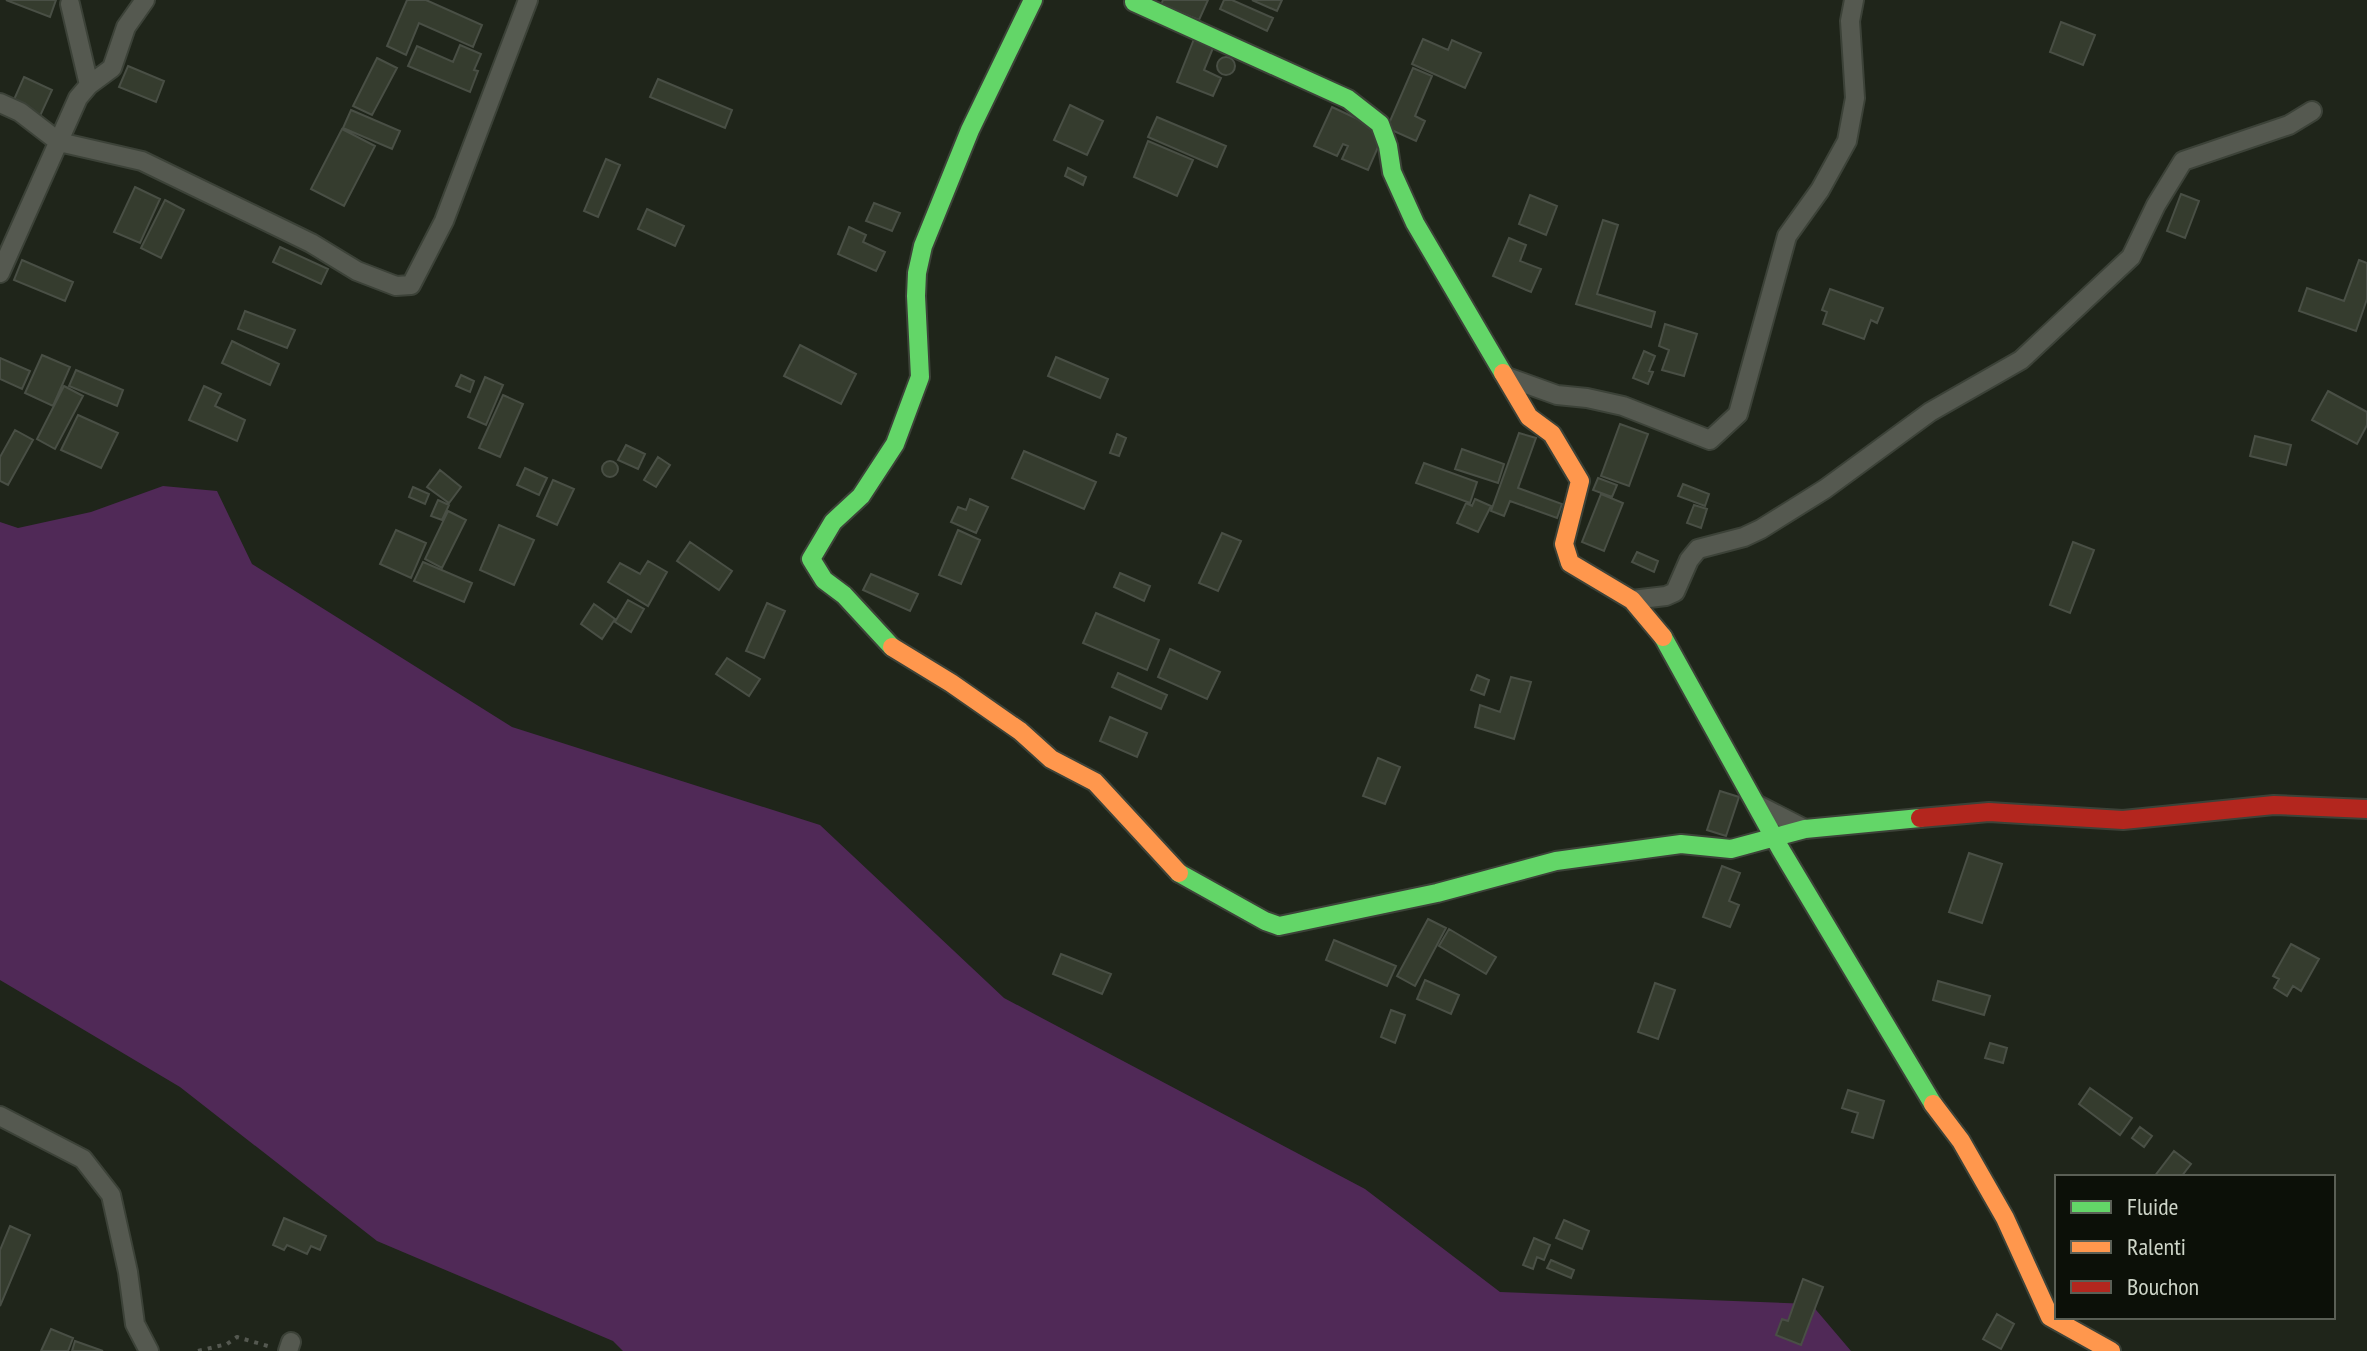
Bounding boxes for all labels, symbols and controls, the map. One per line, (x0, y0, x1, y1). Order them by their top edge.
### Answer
legend (2055, 1175, 2335, 1319)
text: Fluide (2127, 1191, 2178, 1222)
text: Ralenti (2127, 1231, 2186, 1262)
text: Bouchon (2127, 1271, 2199, 1302)

